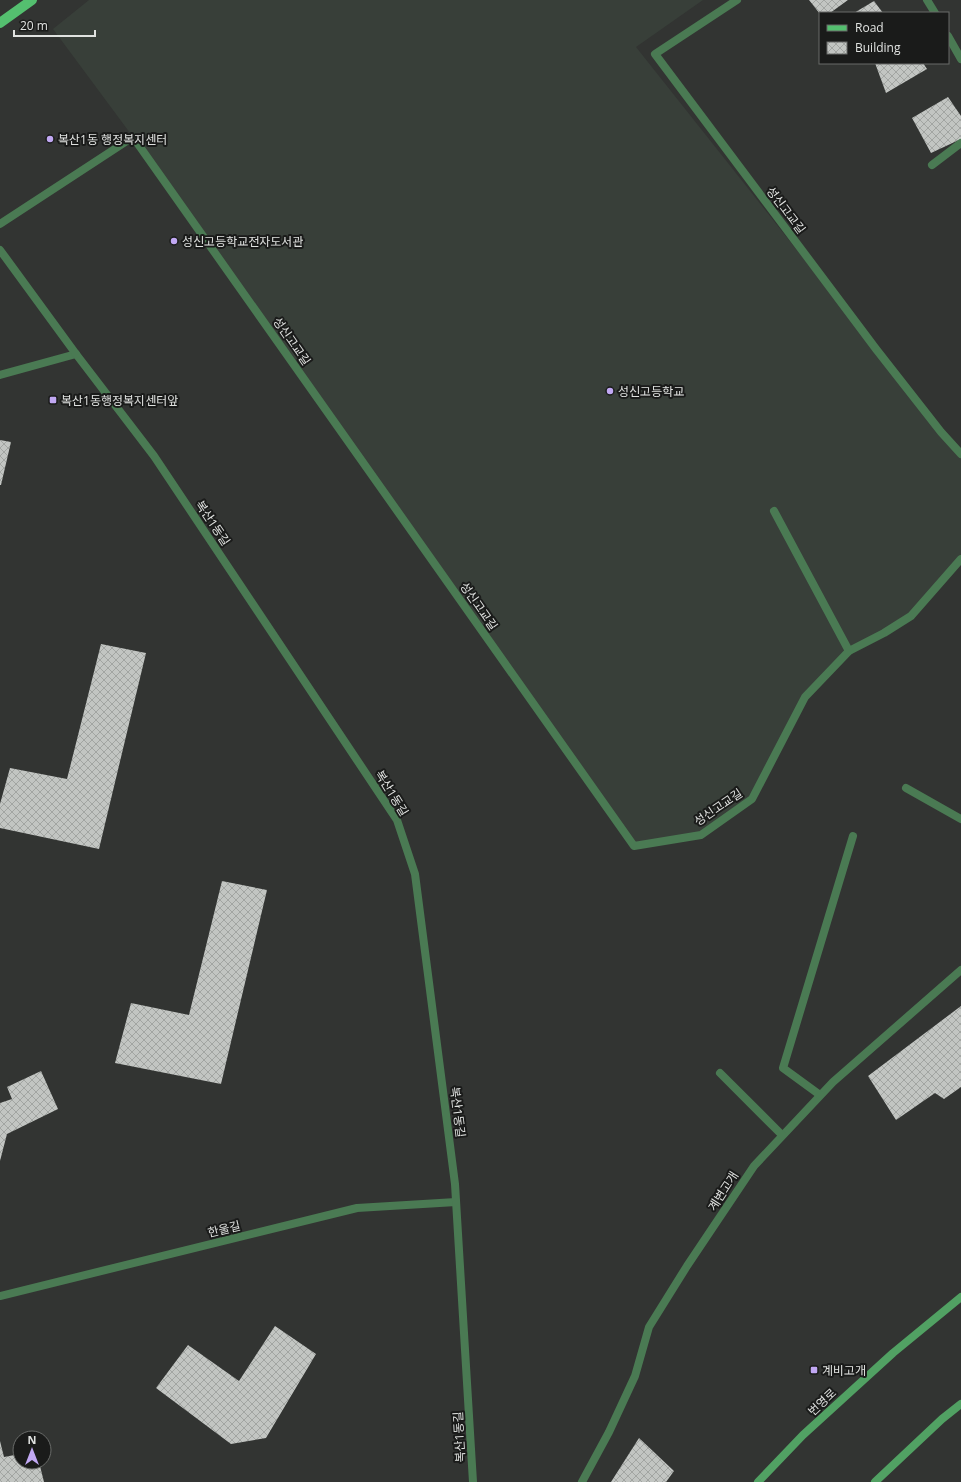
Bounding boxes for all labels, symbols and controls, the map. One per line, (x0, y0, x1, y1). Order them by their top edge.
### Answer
scale bar (14, 12, 95, 38)
legend (819, 12, 949, 64)
text: 20 m (20, 17, 48, 34)
text: Road (855, 19, 884, 36)
text: Building (855, 39, 901, 56)
place label: 복산1동 행정복지센터 (58, 131, 167, 148)
marker: 복산1동 행정복지센터 (45, 134, 55, 144)
street label: 성신고교길 (763, 183, 809, 237)
place label: 성신고등학교전자도서관 (182, 233, 303, 250)
marker: 성신고등학교전자도서관 (169, 236, 179, 246)
street label: 성신고교길 (269, 314, 315, 368)
place label: 성신고등학교 (618, 383, 684, 400)
marker: 성신고등학교 (605, 386, 615, 396)
place label: 복산1동행정복지센터앞 (61, 392, 178, 409)
marker: 복산1동행정복지센터앞 (48, 395, 58, 405)
street label: 복산1동길 (192, 497, 234, 549)
street label: 성신고교길 (456, 579, 502, 633)
street label: 복산1동길 (371, 767, 413, 819)
street label: 성신고교길 (690, 785, 746, 829)
street label: 복산1동길 (446, 1086, 470, 1138)
street label: 계변고개 (704, 1168, 742, 1214)
street label: 한울길 (206, 1217, 242, 1241)
place label: 계비고개 (822, 1362, 866, 1379)
marker: 계비고개 (809, 1365, 819, 1375)
street label: 번영로 (804, 1384, 840, 1420)
street label: 복산1동길 (449, 1411, 469, 1463)
north arrow (12, 1430, 52, 1470)
text: N (28, 1432, 36, 1447)

